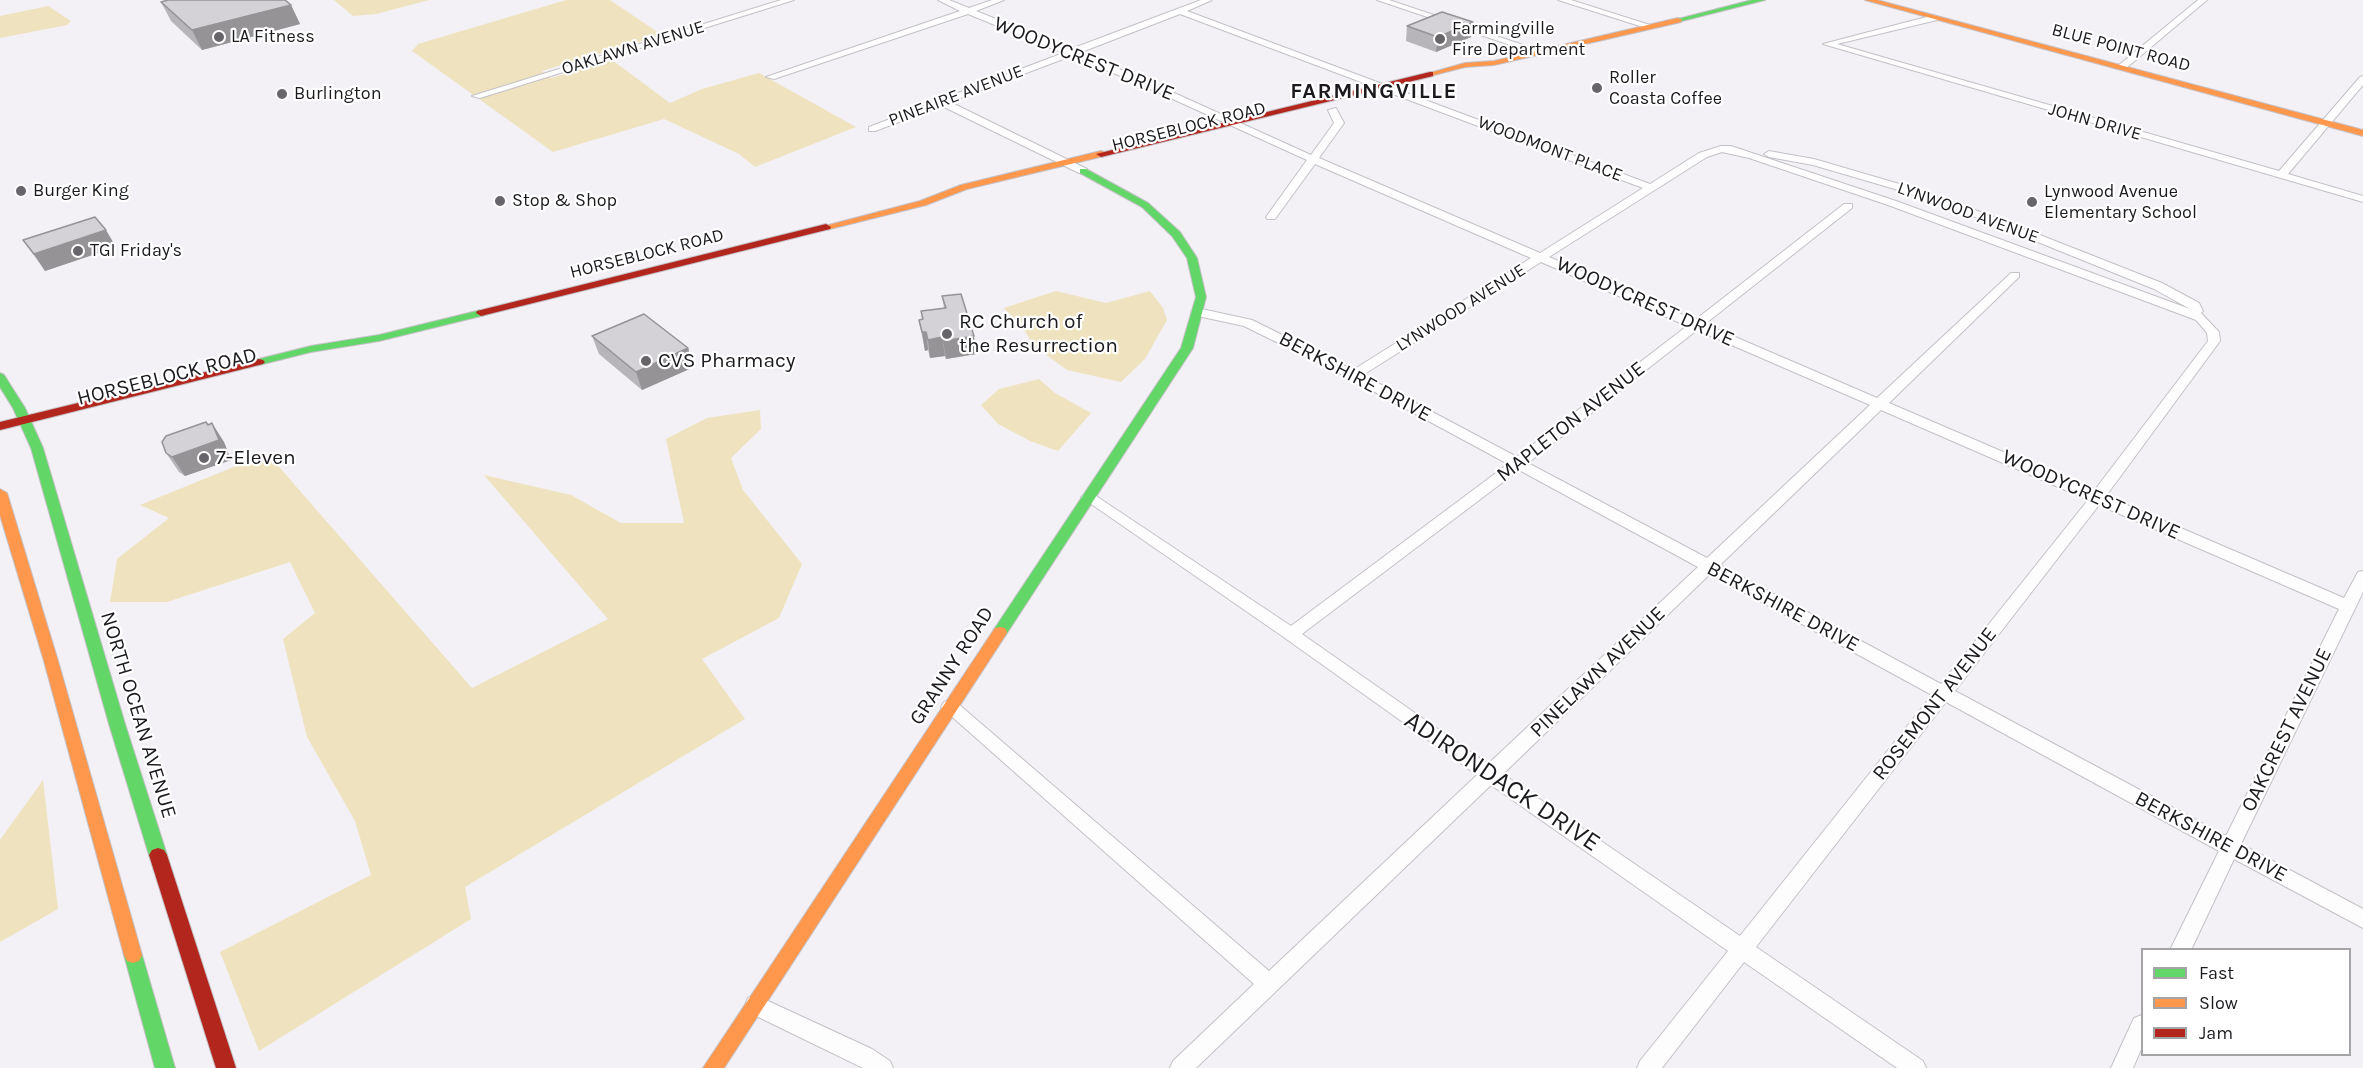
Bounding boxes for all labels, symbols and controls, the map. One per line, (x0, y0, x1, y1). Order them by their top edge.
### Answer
street label: WOODYCREST DRIVE (990, 11, 1178, 107)
street label: OAKLAWN AVENUE (559, 16, 707, 80)
place label: Farmingville Fire Department (1452, 18, 1585, 60)
street label: BLUE POINT ROAD (2049, 19, 2193, 77)
place label: LA Fitness (231, 26, 315, 48)
marker: LA Fitness (212, 30, 226, 44)
marker: Farmingville Fire Department (1433, 32, 1447, 46)
street label: PINEAIRE AVENUE (886, 60, 1026, 132)
place label: Roller Coasta Coffee (1609, 67, 1722, 110)
district label: FARMINGVILLE (1290, 79, 1458, 105)
marker: Roller Coasta Coffee (1590, 81, 1604, 95)
place label: Burlington (294, 83, 381, 105)
marker: Burlington (275, 87, 289, 101)
street label: HORSEBLOCK ROAD (1110, 97, 1268, 157)
street label: JOHN DRIVE (2046, 98, 2144, 146)
street label: WOODMONT PLACE (1474, 111, 1626, 187)
street label: LYNWOOD AVENUE (1894, 177, 2042, 249)
place label: Burger King (33, 180, 129, 202)
place label: Lynwood Avenue Elementary School (2044, 181, 2197, 224)
marker: Burger King (14, 184, 28, 198)
place label: Stop & Shop (512, 190, 617, 212)
marker: Stop & Shop (493, 194, 507, 208)
marker: Lynwood Avenue Elementary School (2025, 195, 2039, 209)
street label: HORSEBLOCK ROAD (568, 224, 726, 284)
place label: TGI Friday's (90, 240, 182, 262)
marker: TGI Friday's (71, 244, 85, 258)
street label: WOODYCREST DRIVE (1552, 251, 1738, 353)
street label: LYNWOOD AVENUE (1392, 259, 1530, 357)
place label: RC Church of the Resurrection (959, 309, 1118, 359)
street label: BERKSHIRE DRIVE (1274, 326, 1436, 428)
marker: RC Church of the Resurrection (940, 327, 954, 341)
street label: HORSEBLOCK ROAD (75, 342, 259, 412)
place label: CVS Pharmacy (658, 348, 796, 374)
marker: CVS Pharmacy (639, 354, 653, 368)
street label: MAPLETON AVENUE (1492, 356, 1650, 488)
street label: WOODYCREST DRIVE (1998, 444, 2184, 546)
place label: 7-Eleven (216, 445, 296, 471)
marker: 7-Eleven (197, 451, 211, 465)
street label: BERKSHIRE DRIVE (1702, 556, 1864, 658)
street label: PINELAWN AVENUE (1525, 601, 1671, 743)
street label: GRANNY ROAD (904, 602, 1000, 730)
street label: NORTH OCEAN AVENUE (95, 609, 181, 821)
street label: ROSEMONT AVENUE (1867, 623, 2003, 785)
street label: OAKCREST AVENUE (2236, 644, 2338, 816)
street label: ADIRONDACK DRIVE (1398, 705, 1606, 859)
street label: BERKSHIRE DRIVE (2130, 786, 2292, 888)
legend (2141, 948, 2351, 1056)
text: Fast (2199, 962, 2234, 984)
text: Slow (2199, 992, 2238, 1014)
text: Jam (2199, 1022, 2233, 1044)

